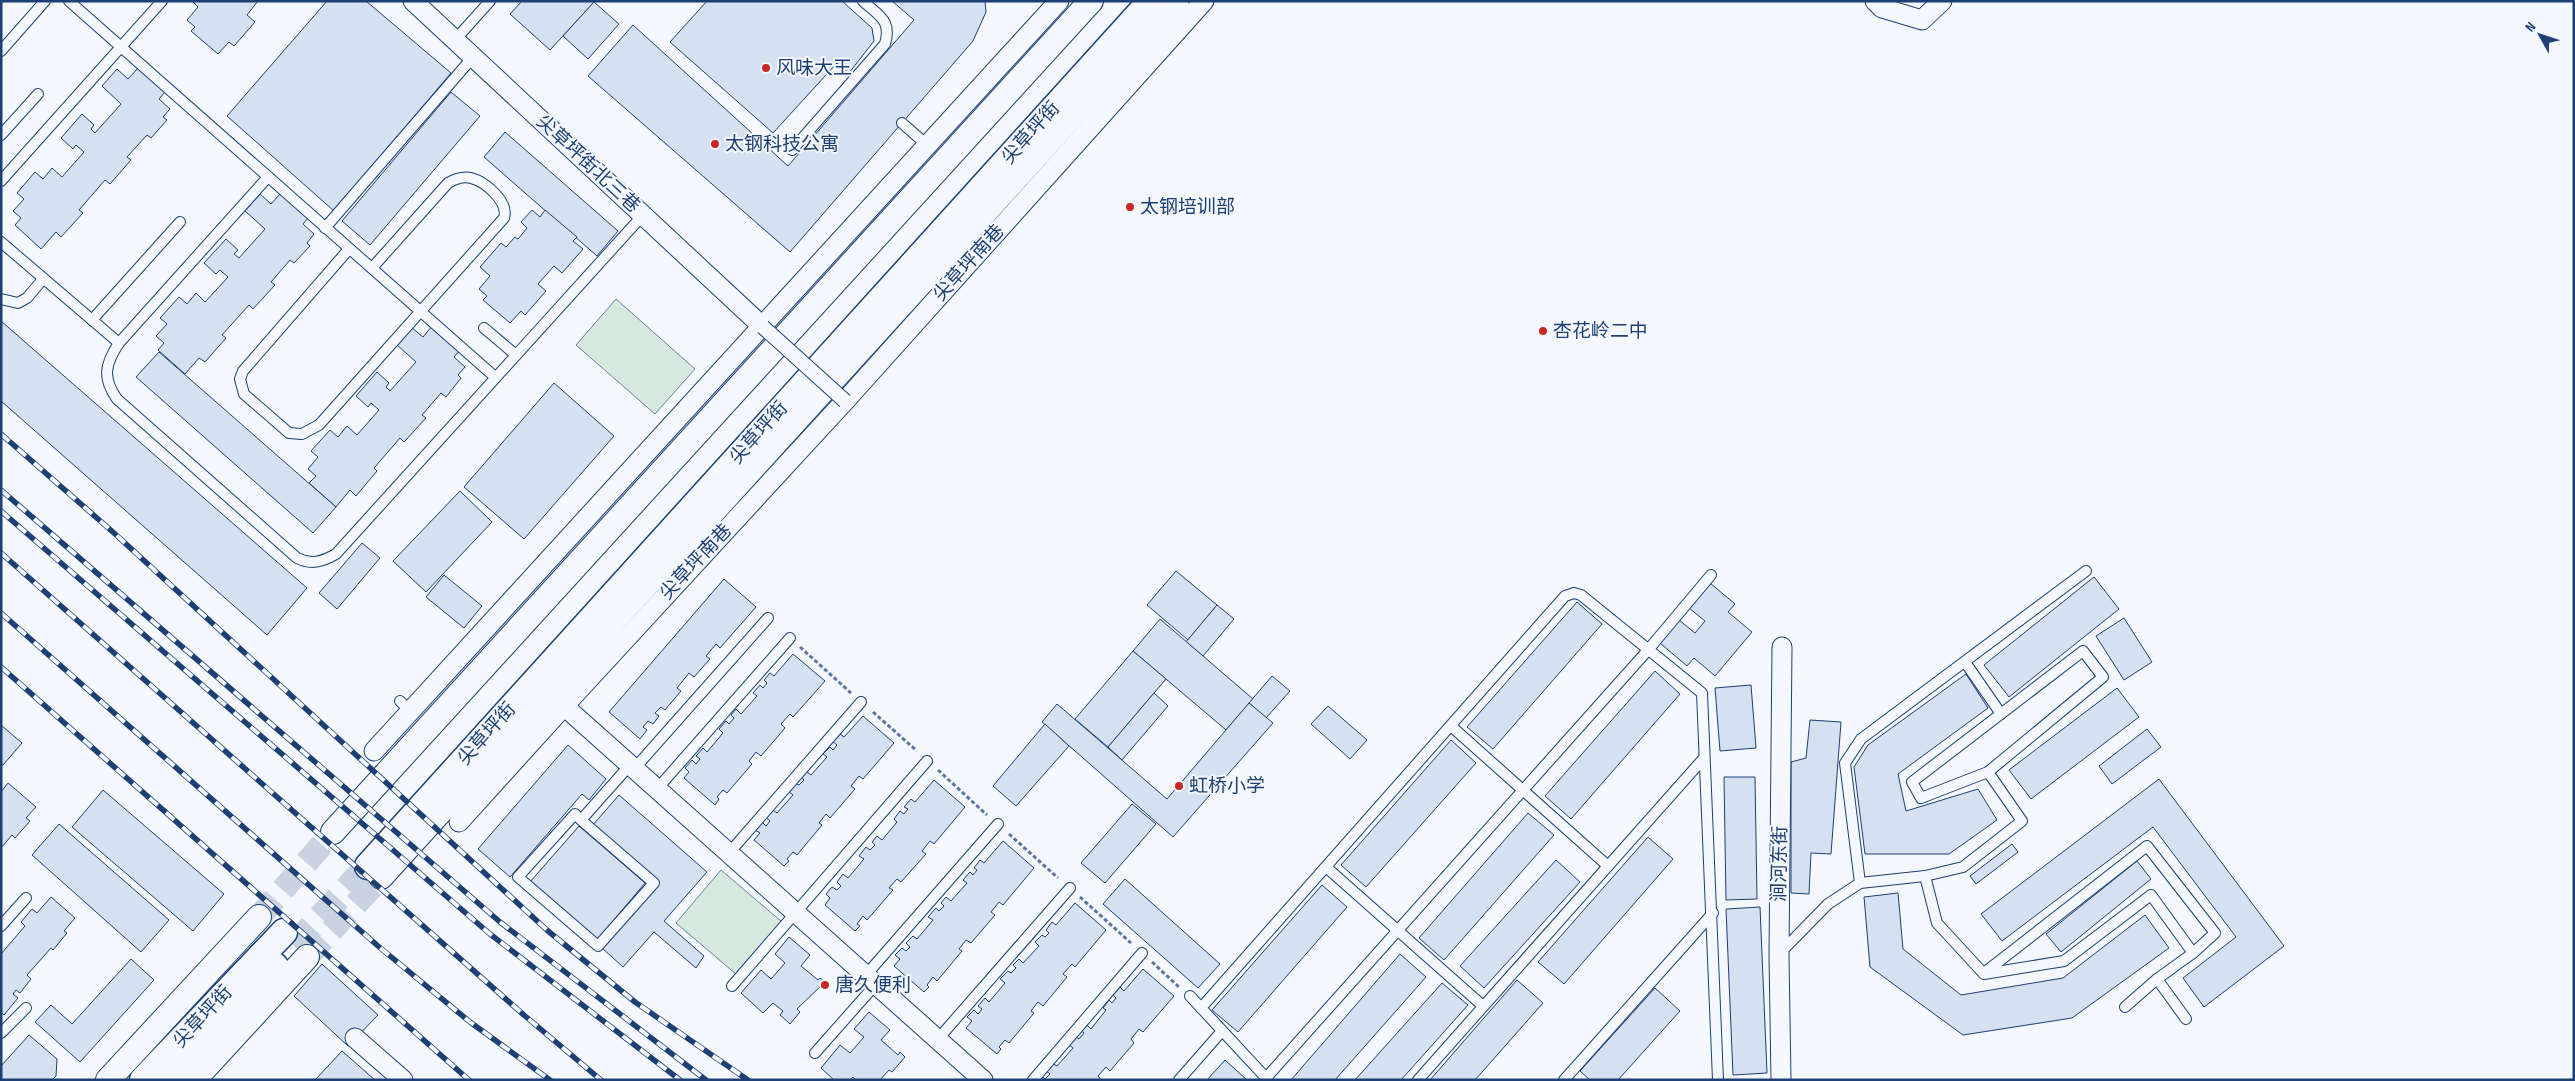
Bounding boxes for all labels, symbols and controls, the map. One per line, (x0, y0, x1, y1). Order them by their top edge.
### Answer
north arrow (2515, 10, 2565, 60)
text: N (2522, 19, 2539, 35)
place label: 风味大王 (776, 57, 852, 80)
marker: 风味大王 (760, 62, 772, 74)
street label: 尖草坪街 (997, 97, 1065, 169)
street label: 尖草坪街北三巷 (532, 110, 644, 218)
place label: 太钢科技公寓 (725, 133, 839, 156)
marker: 太钢科技公寓 (709, 138, 721, 150)
place label: 太钢培训部 (1140, 196, 1235, 219)
marker: 太钢培训部 (1124, 201, 1136, 213)
street label: 尖草坪南巷 (929, 220, 1009, 306)
place label: 杏花岭二中 (1553, 320, 1648, 343)
marker: 杏花岭二中 (1537, 325, 1549, 337)
street label: 尖草坪街 (725, 397, 793, 469)
street label: 尖草坪南巷 (655, 519, 737, 605)
street label: 尖草坪街 (453, 698, 521, 770)
place label: 虹桥小学 (1189, 775, 1265, 798)
marker: 虹桥小学 (1173, 780, 1185, 792)
street label: 涧河东街 (1768, 826, 1792, 902)
place label: 唐久便利 (835, 974, 911, 997)
marker: 唐久便利 (819, 979, 831, 991)
street label: 尖草坪街 (169, 981, 237, 1053)

